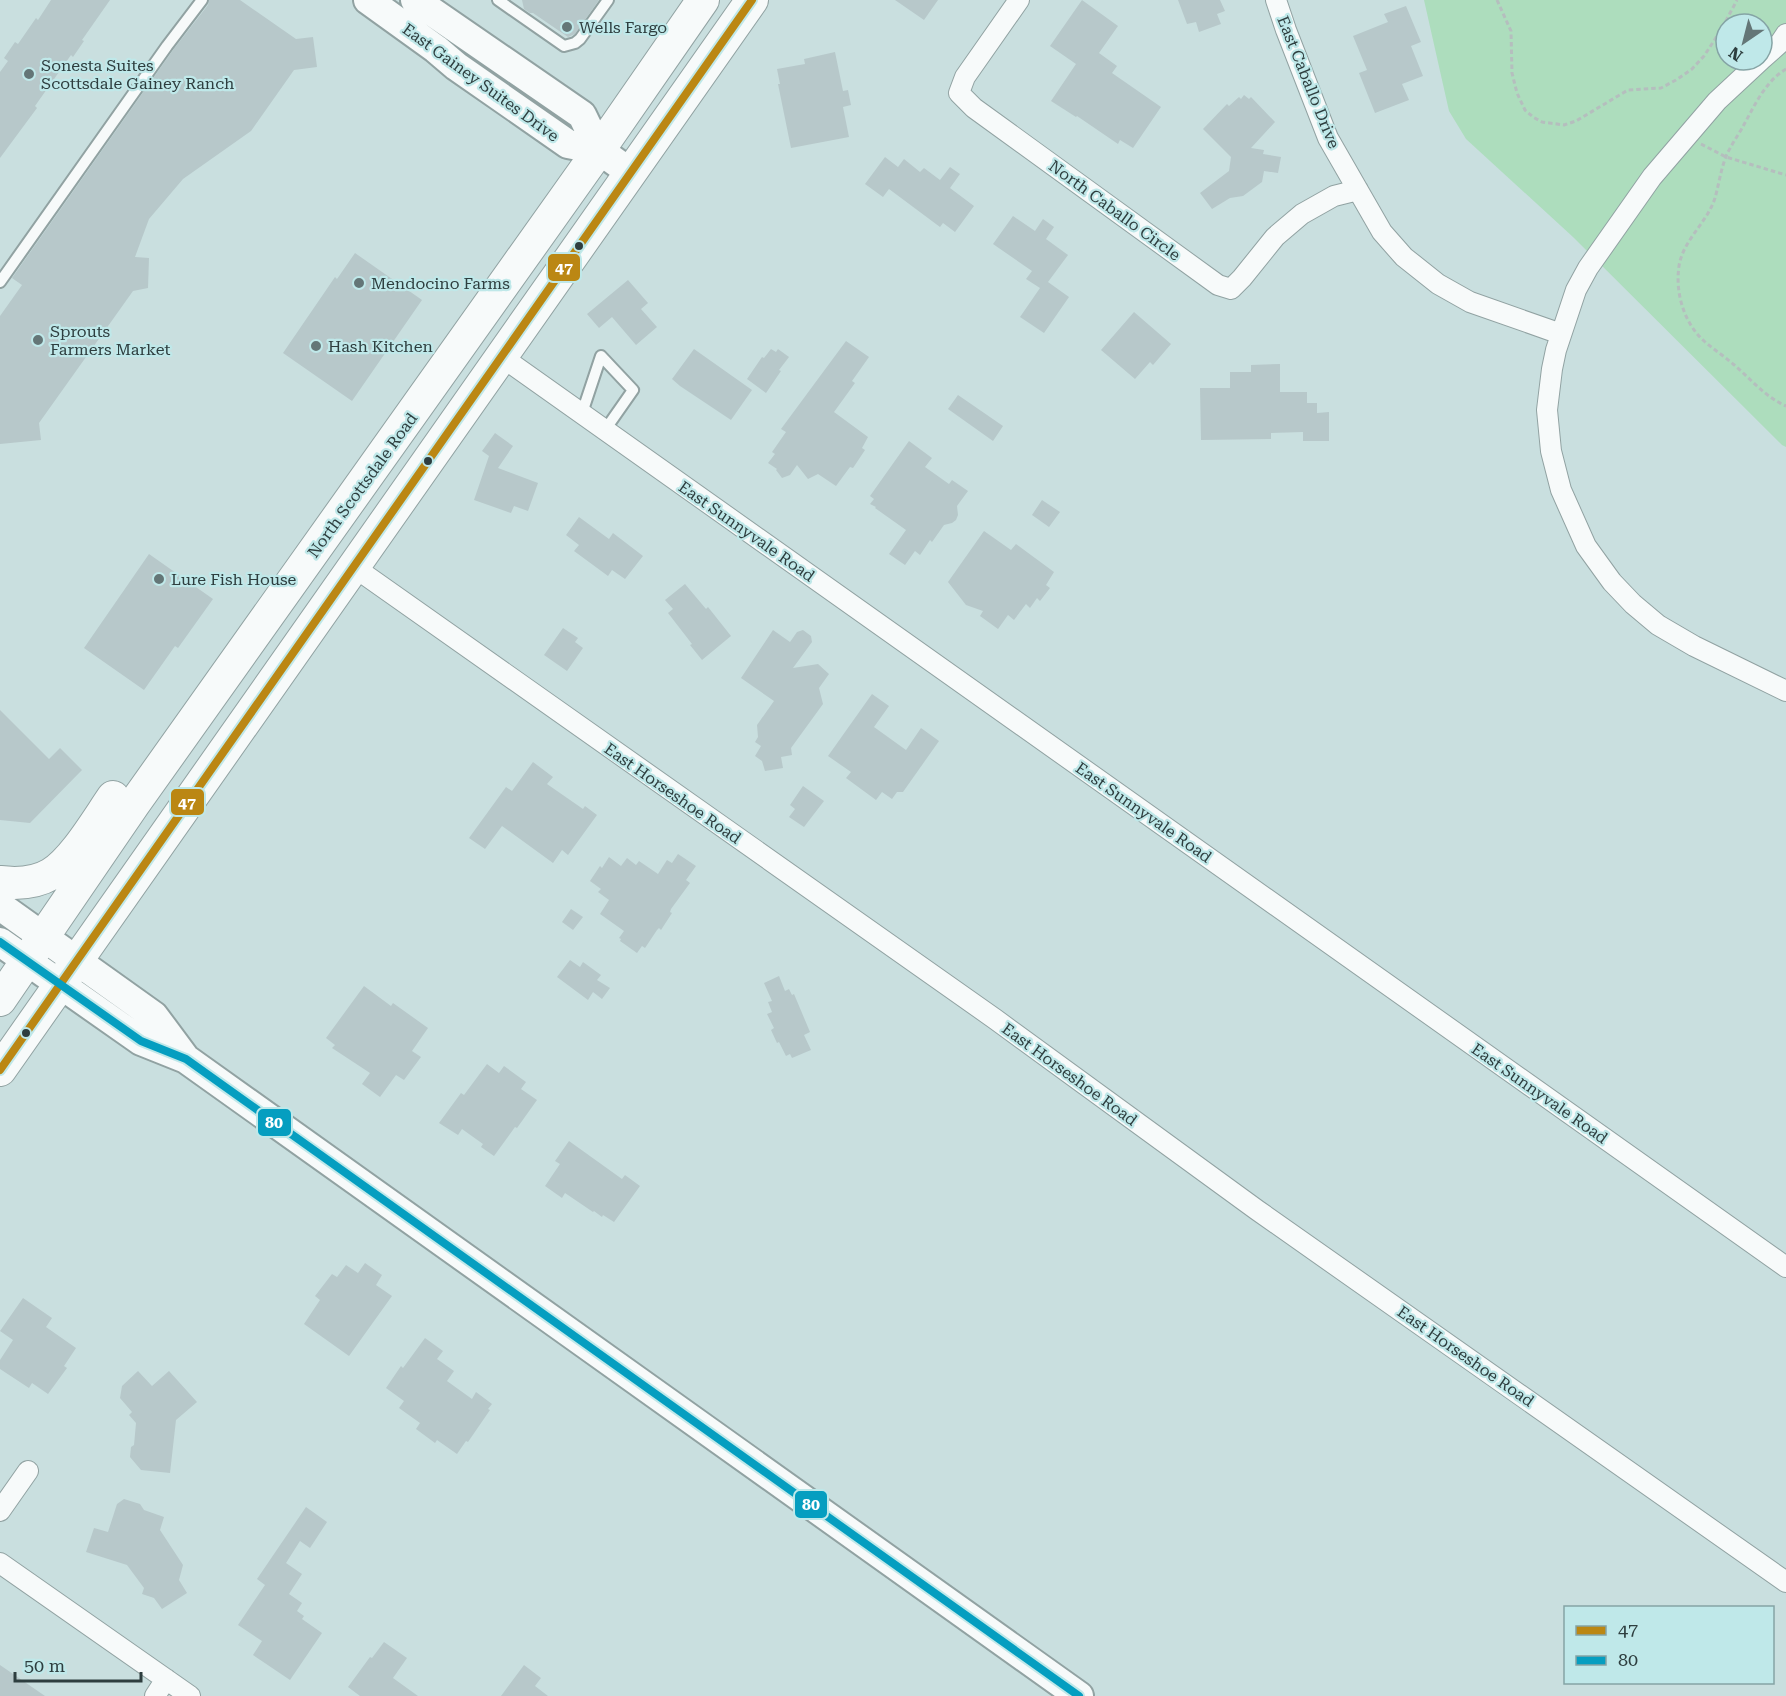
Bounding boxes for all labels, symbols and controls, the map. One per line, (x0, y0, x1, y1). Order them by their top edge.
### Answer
north arrow (1714, 12, 1774, 72)
street label: East Caballo Drive (1273, 13, 1344, 151)
place label: Wells Fargo (579, 18, 667, 37)
street label: East Gainey Suites Drive (399, 19, 563, 146)
marker: Wells Fargo (560, 20, 574, 34)
text: N (1725, 43, 1746, 65)
place label: Sonesta Suites Scottsdale Gainey Ranch (41, 56, 234, 93)
marker: Sonesta Suites Scottsdale Gainey Ranch (22, 67, 36, 81)
street label: North Caballo Circle (1045, 156, 1184, 265)
unlabelled marker (573, 240, 585, 252)
line badge: 47 (547, 253, 581, 282)
text: 47 (555, 258, 573, 277)
place label: Mendocino Farms (371, 274, 510, 293)
marker: Mendocino Farms (352, 276, 366, 290)
place label: Sprouts Farmers Market (50, 322, 170, 359)
marker: Sprouts Farmers Market (31, 333, 45, 347)
place label: Hash Kitchen (328, 337, 433, 356)
marker: Hash Kitchen (309, 339, 323, 353)
street label: North Scottsdale Road (304, 409, 421, 561)
unlabelled marker (422, 455, 434, 467)
street label: East Sunnyvale Road (675, 477, 818, 586)
place label: Lure Fish House (171, 570, 296, 589)
marker: Lure Fish House (152, 572, 166, 586)
street label: East Horseshoe Road (601, 739, 745, 848)
street label: East Sunnyvale Road (1072, 758, 1215, 867)
line badge: 47 (170, 788, 205, 816)
text: 47 (178, 793, 196, 812)
street label: East Horseshoe Road (998, 1019, 1141, 1130)
unlabelled marker (20, 1027, 32, 1039)
street label: East Sunnyvale Road (1468, 1039, 1611, 1148)
line badge: 80 (257, 1108, 292, 1137)
text: 80 (265, 1113, 283, 1132)
street label: East Horseshoe Road (1394, 1302, 1538, 1411)
line badge: 80 (794, 1490, 828, 1519)
text: 80 (802, 1495, 820, 1514)
legend (1564, 1606, 1774, 1684)
text: 47 (1618, 1619, 1638, 1640)
scale bar (15, 1645, 141, 1683)
text: 80 (1618, 1649, 1638, 1670)
text: 50 m (24, 1655, 65, 1676)

